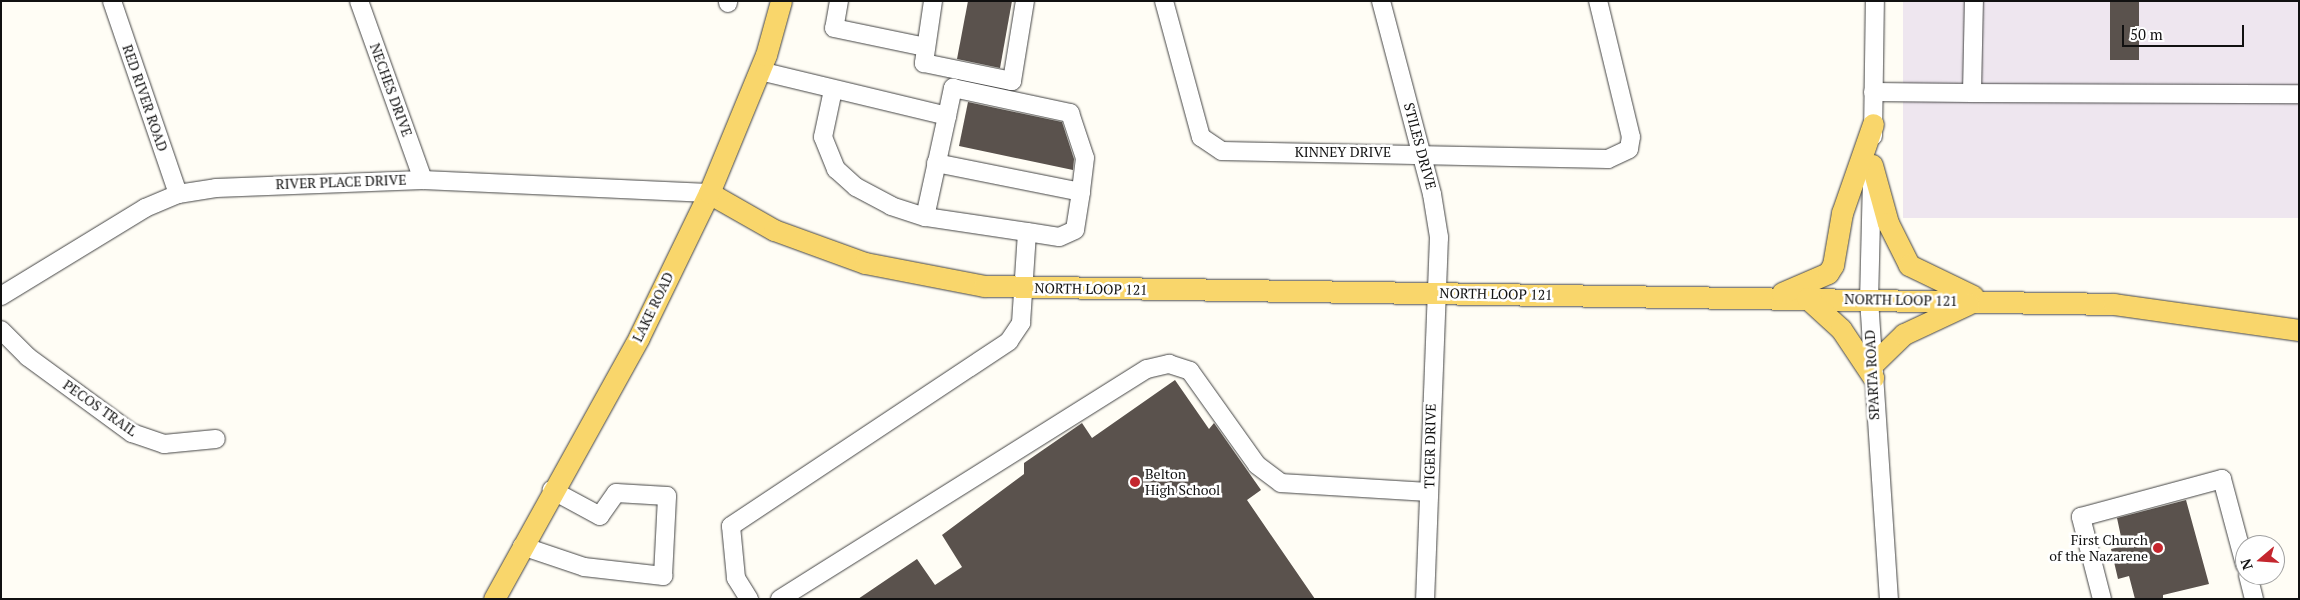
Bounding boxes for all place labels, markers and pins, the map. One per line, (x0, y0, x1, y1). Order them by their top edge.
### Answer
place label: Belton High School (1145, 466, 1220, 498)
marker: Belton High School (1129, 476, 1141, 488)
place label: First Church of the Nazarene (2049, 532, 2148, 564)
marker: First Church of the Nazarene (2152, 542, 2164, 554)

